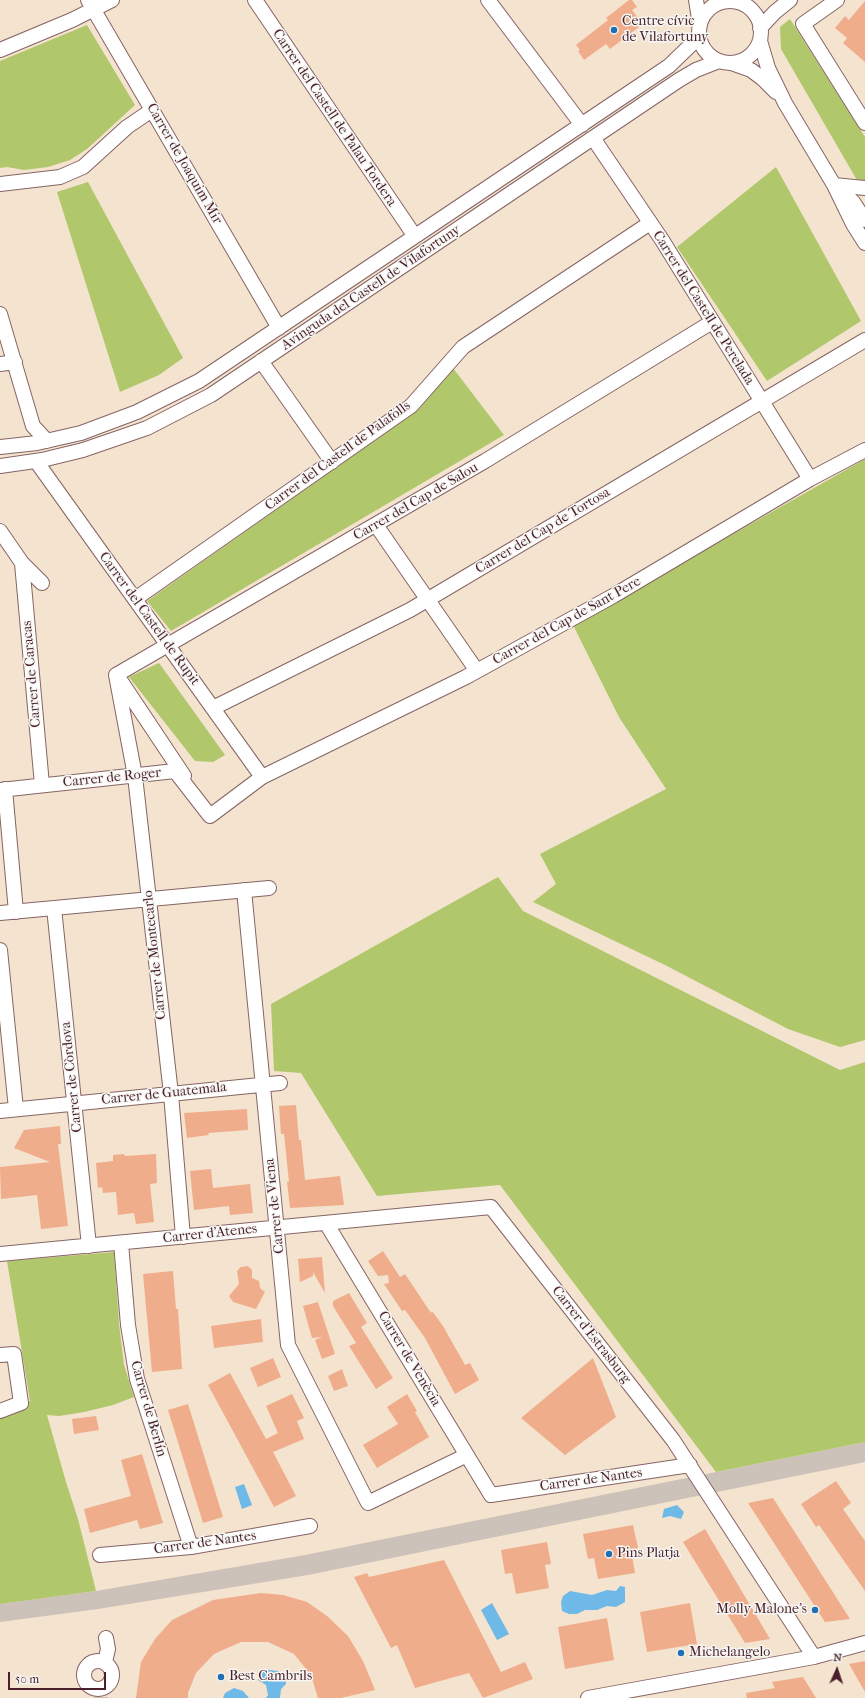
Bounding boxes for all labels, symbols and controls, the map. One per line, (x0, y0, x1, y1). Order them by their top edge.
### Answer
place label: Centre cívic de Vilafortuny (622, 14, 709, 46)
marker: Centre cívic de Vilafortuny (609, 25, 619, 35)
street label: Carrer del Castell de Palau Tordera (268, 26, 400, 210)
street label: Carrer de Joaquim Mir (143, 101, 225, 227)
street label: Avinguda del Castell de Vilafortuny (278, 222, 464, 354)
street label: Carrer del Castell de Perelada (649, 228, 757, 388)
street label: Carrer del Castell de Palafolls (262, 398, 414, 514)
street label: Carrer del Cap de Salou (351, 459, 481, 545)
street label: Carrer del Cap de Tortosa (473, 484, 613, 578)
street label: Carrer del Castell de Rupit (95, 549, 203, 689)
street label: Carrer del Cap de Sant Pere (490, 573, 644, 669)
street label: Carrer de Caracas (19, 620, 45, 728)
street label: Carrer de Roger (62, 764, 162, 792)
street label: Carrer de Montecarlo (140, 889, 170, 1021)
street label: Carrer de Còrdova (58, 1021, 86, 1133)
street label: Carrer de Guatemala (101, 1079, 227, 1109)
street label: Carrer de Viena (262, 1157, 288, 1255)
street label: Carrer d'Atenes (162, 1221, 258, 1247)
street label: Carrer d'Estrasburg (548, 1283, 634, 1387)
street label: Carrer de Venècia (374, 1308, 444, 1410)
street label: Carrer de Berlín (126, 1359, 170, 1459)
street label: Carrer de Nantes (539, 1465, 643, 1495)
street label: Carrer de Nantes (153, 1528, 257, 1558)
place label: Pins Platja (617, 1546, 680, 1562)
marker: Pins Platja (604, 1549, 614, 1559)
place label: Molly Malone's (716, 1602, 807, 1618)
marker: Molly Malone's (810, 1605, 820, 1615)
place label: Michelangelo (689, 1645, 770, 1661)
marker: Michelangelo (676, 1648, 686, 1658)
north arrow (817, 1650, 857, 1690)
text: N (833, 1651, 842, 1664)
scale bar (10, 1664, 108, 1690)
place label: Best Cambrils (229, 1669, 312, 1685)
text: 50 m (15, 1672, 39, 1686)
marker: Best Cambrils (216, 1672, 226, 1682)

